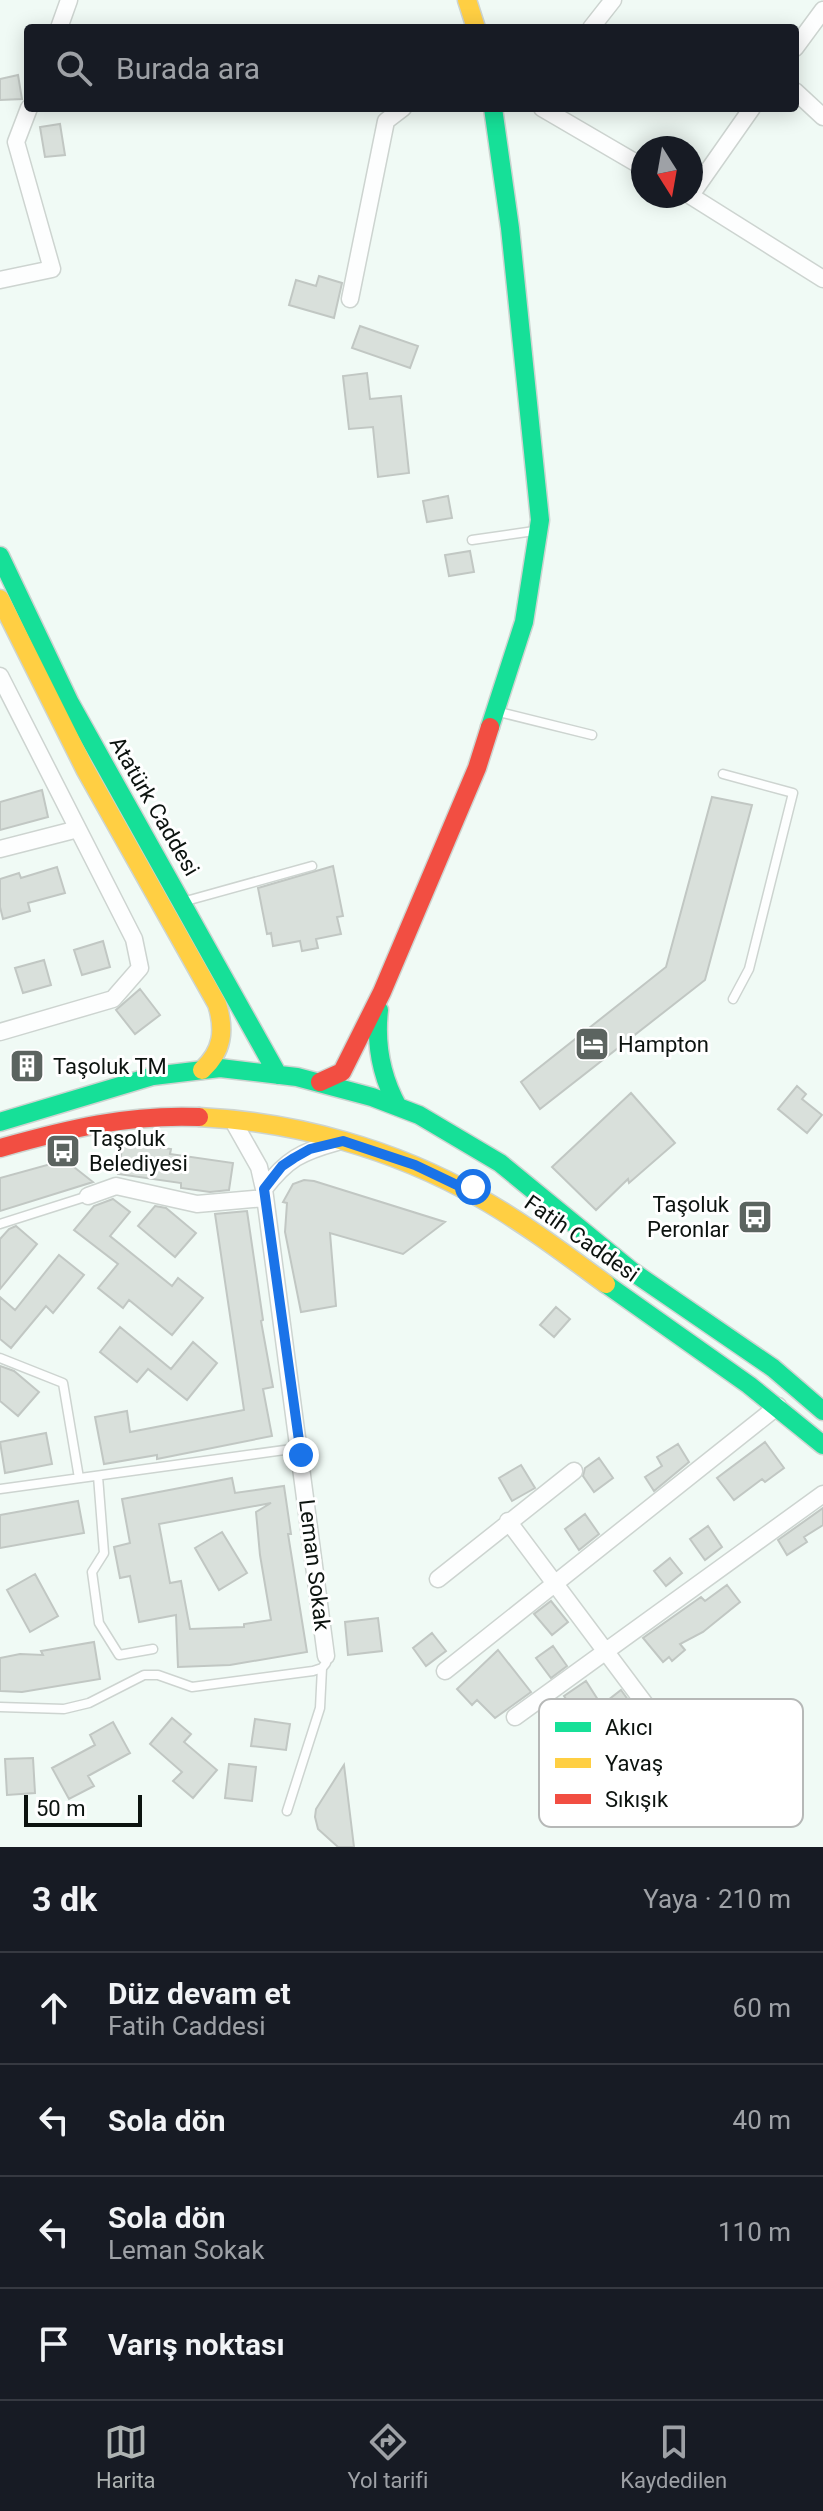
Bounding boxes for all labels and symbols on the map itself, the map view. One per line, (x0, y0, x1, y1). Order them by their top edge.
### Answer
north arrow (631, 136, 703, 208)
street label: Atatürk Caddesi (105, 732, 204, 880)
hotel icon: Hampton (573, 1025, 611, 1063)
place label: Hampton (618, 1032, 709, 1057)
building icon: Taşoluk TM (8, 1047, 46, 1085)
place label: Taşoluk TM (53, 1054, 167, 1079)
place label: Taşoluk Belediyesi (89, 1126, 188, 1176)
bus stop icon: Taşoluk Belediyesi (44, 1132, 82, 1170)
route start (455, 1169, 491, 1205)
street label: Fatih Caddesi (520, 1190, 644, 1287)
place label: Taşoluk Peronlar (647, 1192, 730, 1242)
bus stop icon: Taşoluk Peronlar (736, 1198, 774, 1236)
route end (283, 1437, 319, 1473)
street label: Leman Sokak (294, 1498, 335, 1633)
legend (539, 1699, 803, 1827)
text: Akıcı (605, 1715, 653, 1740)
text: Yavaş (605, 1751, 663, 1776)
text: Sıkışık (605, 1787, 669, 1812)
scale bar (24, 1791, 142, 1827)

